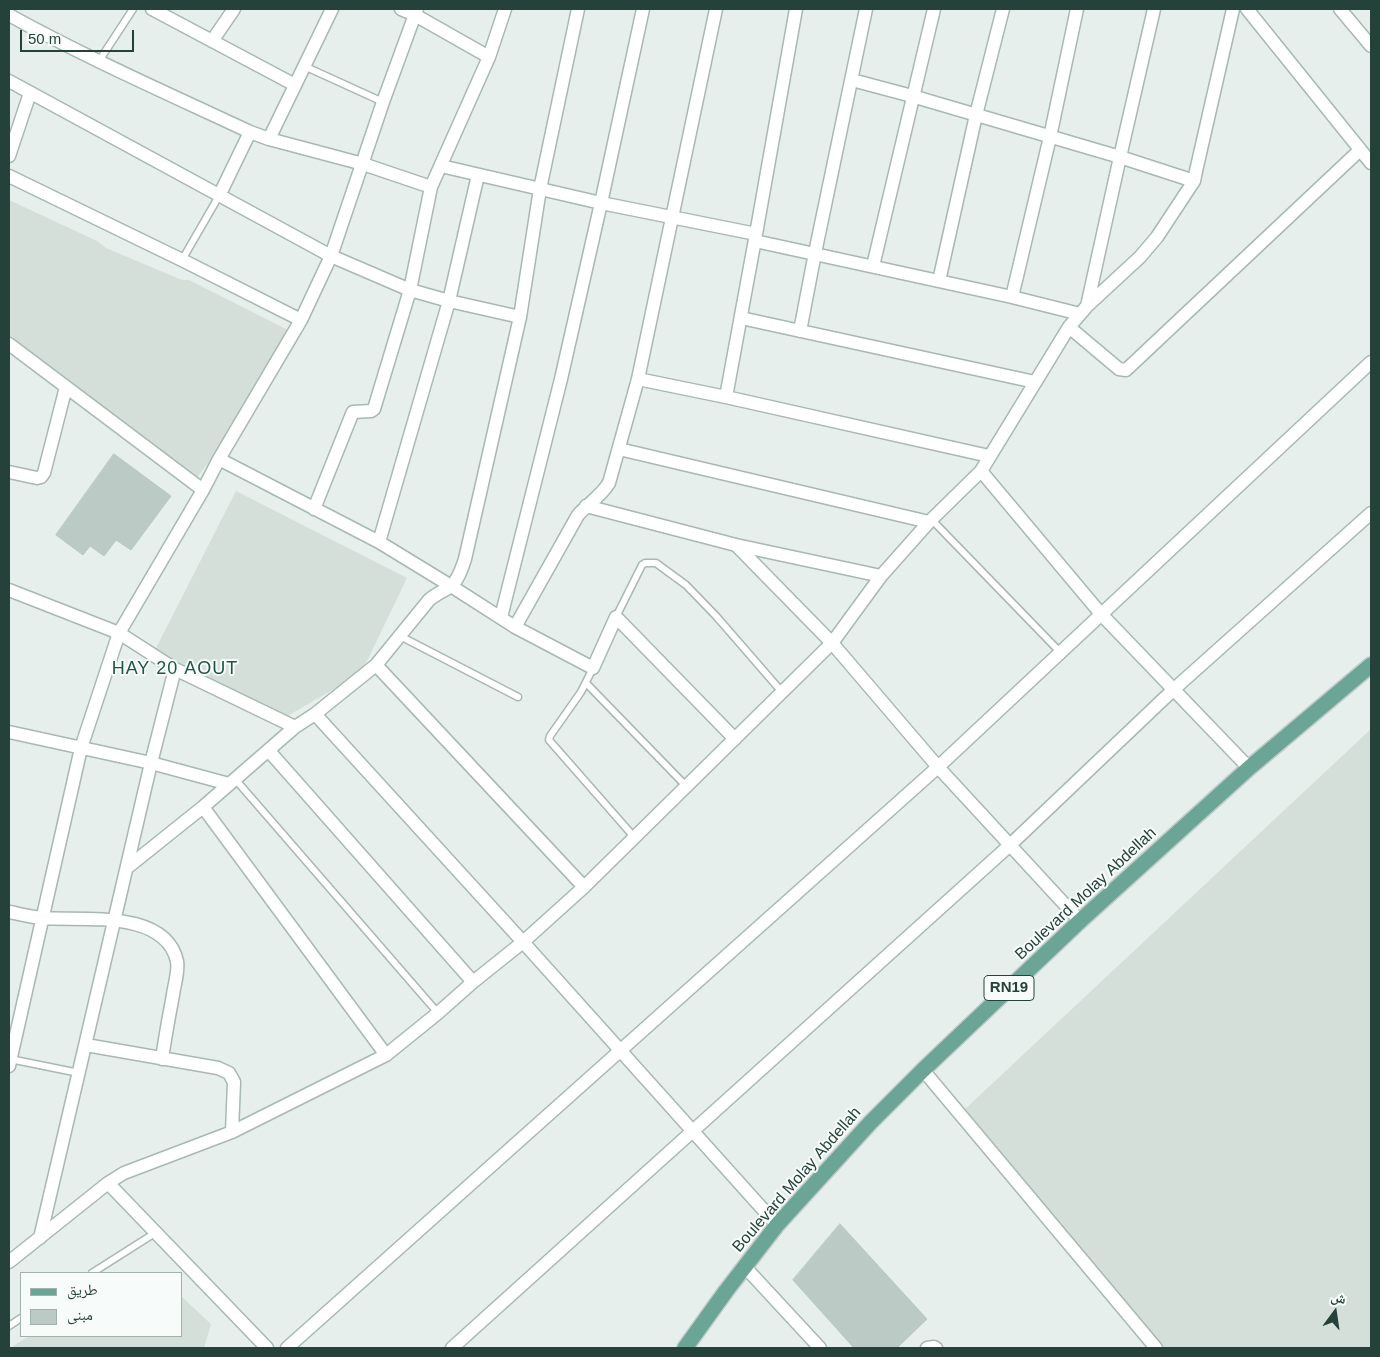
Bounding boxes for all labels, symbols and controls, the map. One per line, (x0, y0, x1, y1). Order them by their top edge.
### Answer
scale bar (22, 20, 136, 52)
text: 50 m (28, 30, 61, 47)
district label: HAY 20 AOUT (110, 658, 240, 680)
street label: Boulevard Molay Abdellah (1011, 824, 1161, 964)
road number: RN19 (984, 976, 1034, 1000)
street label: Boulevard Molay Abdellah (729, 1104, 865, 1256)
legend (20, 1272, 182, 1337)
text: طريق (67, 1281, 98, 1298)
north arrow (1310, 1287, 1360, 1337)
text: ش (1329, 1288, 1348, 1307)
text: مبنى (67, 1306, 93, 1323)

